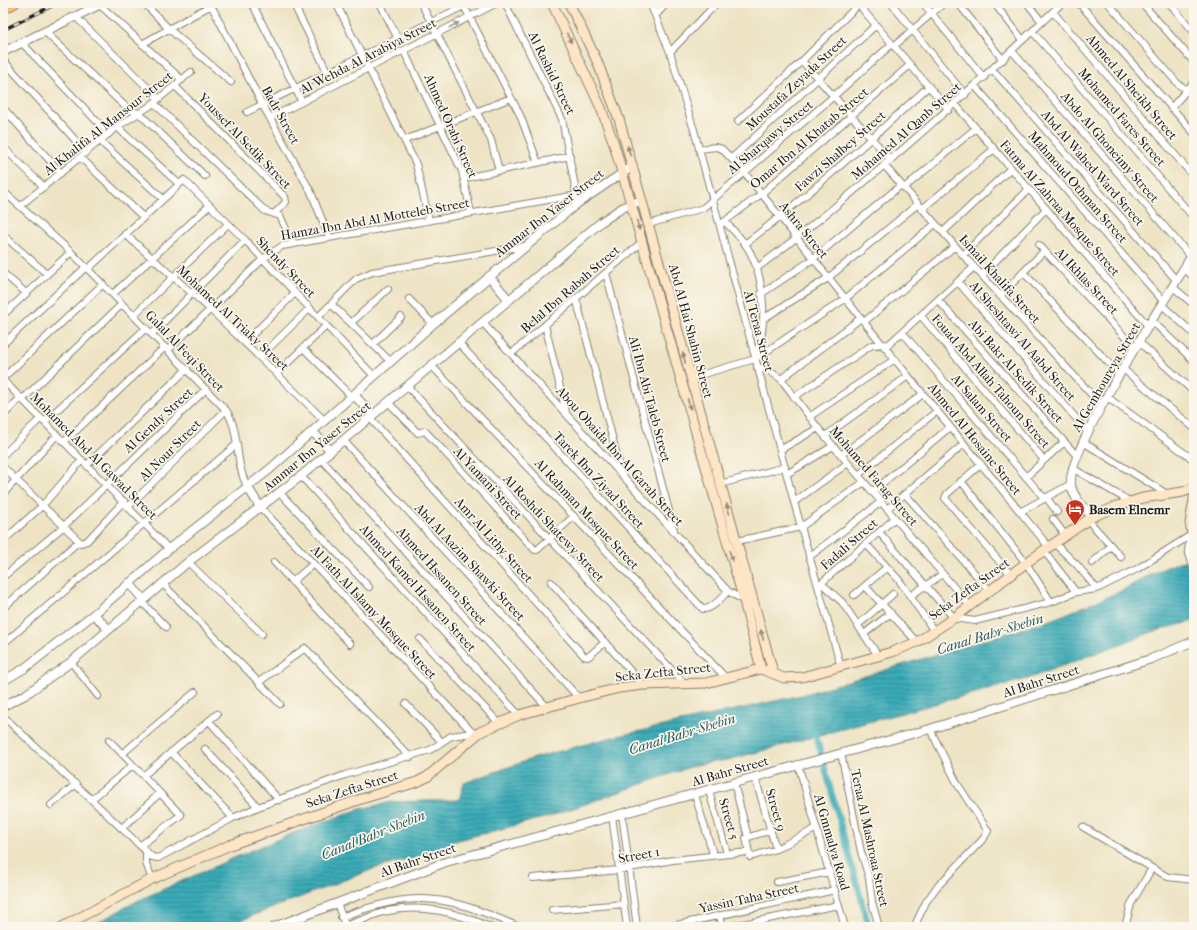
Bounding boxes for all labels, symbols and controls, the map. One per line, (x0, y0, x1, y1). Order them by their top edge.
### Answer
street label: Al Wehda Al Arabiya Street (296, 15, 439, 97)
one-way arrow (449, 22, 460, 28)
street label: Al Rashid Street (525, 28, 579, 117)
street label: Ahmed Al Sheikh Street (1083, 31, 1181, 143)
one-way arrow (566, 32, 572, 44)
street label: Moustafa Zeyada Street (743, 32, 850, 134)
street label: Mohamed Fares Street (1075, 65, 1169, 169)
street label: Al Khalifa Al Mansour Street (40, 68, 176, 179)
street label: Ahmed Orabi Street (421, 71, 481, 181)
street label: Mohamed Al Qanb Street (848, 79, 964, 183)
street label: Badr Street (259, 83, 303, 147)
street label: Omar Ibn Al Khatab Street (747, 84, 871, 192)
street label: Abdo Al Ghoneimy Street (1057, 88, 1162, 206)
street label: Youssef Al Sedik Street (195, 89, 295, 192)
street label: Al Sharqawy Street (724, 97, 816, 178)
street label: Abd Al Wahed Ward Street (1038, 106, 1148, 229)
street label: Fawzi Shalbey Street (792, 107, 889, 194)
street label: Mahmoud Othman Street (1025, 128, 1131, 246)
street label: Fatma Al Zahraa Mosque Street (997, 137, 1123, 279)
one-way arrow (626, 145, 632, 157)
street label: Ammar Ibn Yaser Street (491, 166, 607, 261)
street label: Hamza Ibn Abd Al Motteleb Street (279, 195, 471, 243)
street label: Ashra Street (776, 198, 832, 262)
one-way arrow (635, 220, 641, 232)
street label: Ismail Khalifa Street (956, 231, 1044, 327)
street label: Shendy Street (253, 233, 319, 301)
street label: Belal Ibn Rabah Street (518, 242, 623, 336)
street label: Al Ikhlas Street (1052, 244, 1122, 318)
street label: Abd Al Hai Shahin Street (666, 261, 716, 400)
street label: Mohamed Al Triaky Street (174, 262, 292, 374)
street label: Al Sheshtawi Al Aabd Street (966, 277, 1079, 404)
street label: Al Teraa Street (741, 288, 777, 374)
street label: Galal Al Feqi Street (142, 307, 228, 395)
street label: Fouad Abd Allah Tahoun Street (929, 311, 1054, 451)
street label: Abi Bakr Al Sedik Street (965, 315, 1067, 426)
street label: Al Gemhoureya Street (1068, 319, 1144, 435)
street label: Ali Ibn Abi Taleb Street (626, 333, 674, 464)
one-way arrow (681, 351, 687, 364)
street label: Al Salam Street (948, 370, 1016, 445)
street label: Ahmed Al Hosaine Street (924, 379, 1025, 498)
street label: Abou Obaida Ibn Al Garah Street (553, 382, 687, 529)
street label: Al Gendy Street (120, 384, 196, 456)
street label: Mohamed Abd Al Gawad Street (27, 389, 161, 523)
street label: Ammar Ibn Yaser Street (259, 398, 374, 495)
one-way arrow (686, 398, 692, 411)
street label: Al Nour Street (135, 416, 204, 485)
street label: Mohamed Farag Street (827, 423, 922, 529)
street label: Tarek Ibn Ziyad Street (550, 429, 648, 532)
street label: Al Yamani Street (450, 443, 526, 523)
street label: Al Rahman Mosque Street (531, 455, 642, 573)
street label: Al Roshdi Shatewy Street (500, 471, 608, 585)
street label: Amr Al Lithy Street (451, 494, 536, 586)
hotel icon: Basem Elnemr (1064, 498, 1086, 526)
street label: Abd Al Aazim Shawki Street (411, 500, 528, 624)
place label: Basem Elnemr (1089, 502, 1171, 517)
one-way arrow (725, 503, 731, 515)
street label: Fadali Street (817, 515, 881, 573)
street label: Ahmed Kamel Hssanen Street (356, 520, 479, 655)
street label: Ahmed Hssanen Street (393, 523, 490, 629)
street label: Al Fath Al Islamy Mosque Street (307, 541, 440, 682)
one-way arrow (728, 551, 734, 563)
street label: Seka Zefta Street (926, 555, 1012, 623)
water label: Canal Bahr-Shebin (935, 610, 1045, 658)
one-way arrow (759, 628, 765, 641)
street label: Seka Zefta Street (615, 659, 712, 684)
street label: Al Bahr Street (1000, 662, 1081, 701)
water label: Canal Bahr-Shebin (627, 710, 737, 758)
street label: Al Bahr Street (689, 753, 770, 789)
street label: Seka Zefta Street (304, 767, 400, 811)
street label: Teraa Al Mashroaa Street (848, 768, 892, 909)
street label: Street 9 (763, 787, 789, 833)
street label: Al Gmmalya Road (811, 791, 853, 893)
street label: Street 5 (716, 796, 742, 842)
water label: Canal Bahr-Shebin (319, 806, 428, 864)
street label: Al Bahr Street (377, 840, 458, 880)
street label: Street 1 (617, 844, 661, 866)
street label: Yassin Taha Street (697, 880, 801, 916)

